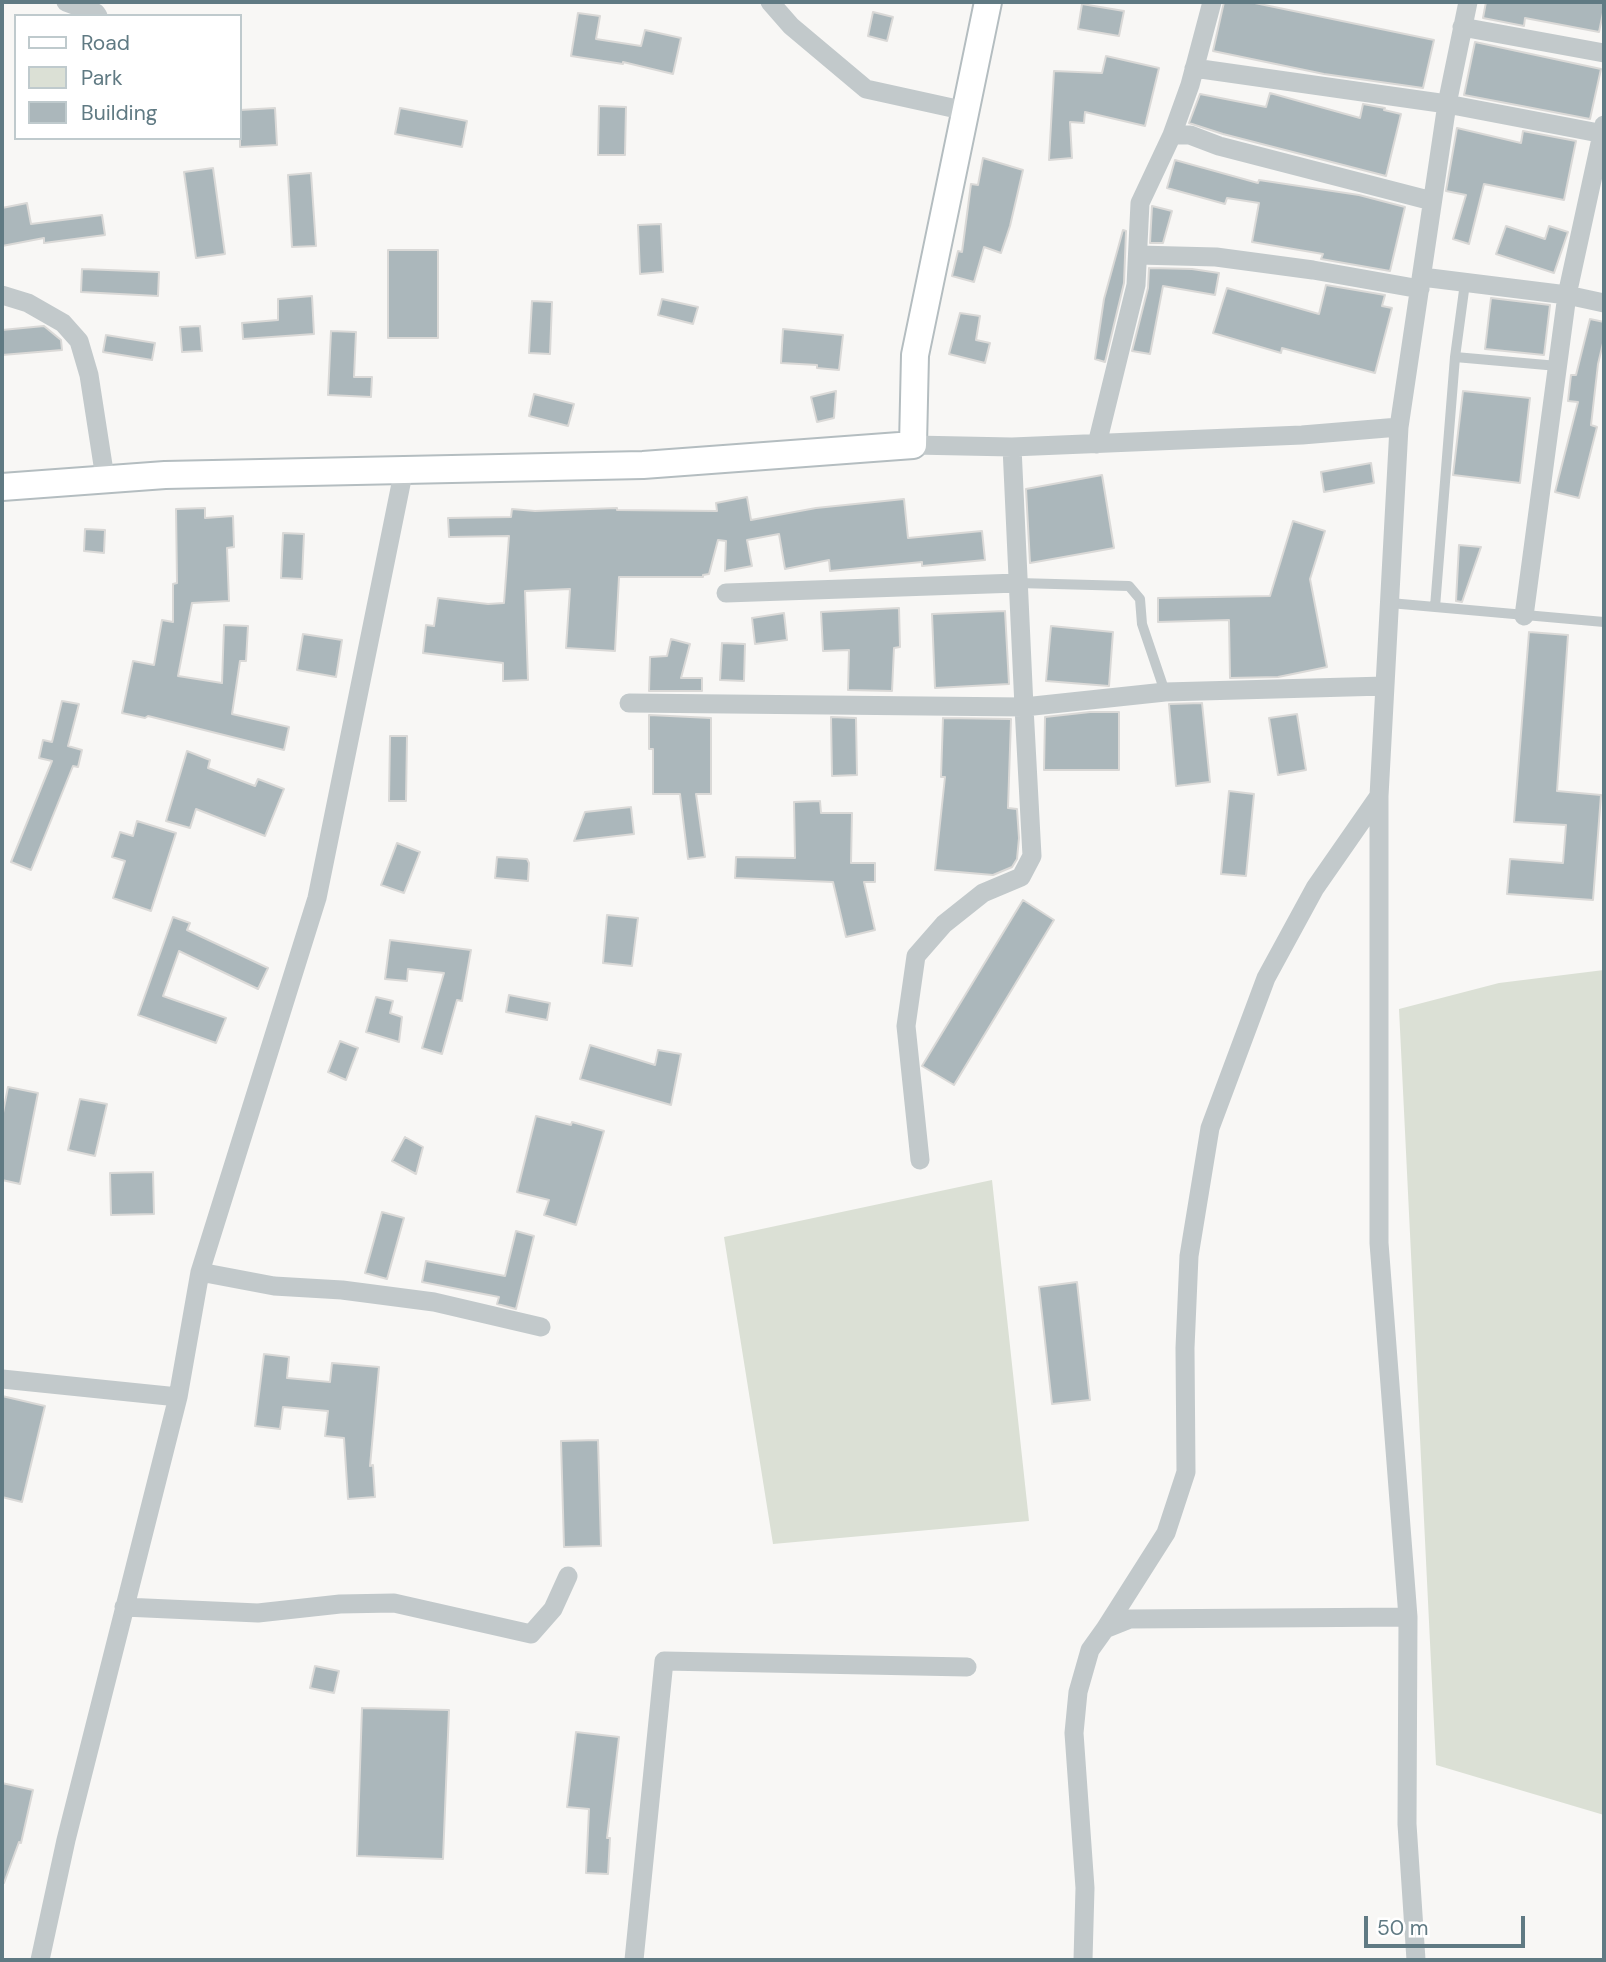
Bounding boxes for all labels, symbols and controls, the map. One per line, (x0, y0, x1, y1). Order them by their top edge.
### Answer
legend (14, 14, 242, 140)
text: Road (81, 29, 130, 57)
text: Park (81, 64, 122, 92)
text: Building (81, 99, 157, 127)
scale bar (1368, 1902, 1529, 1946)
text: 50 m (1377, 1914, 1428, 1942)

